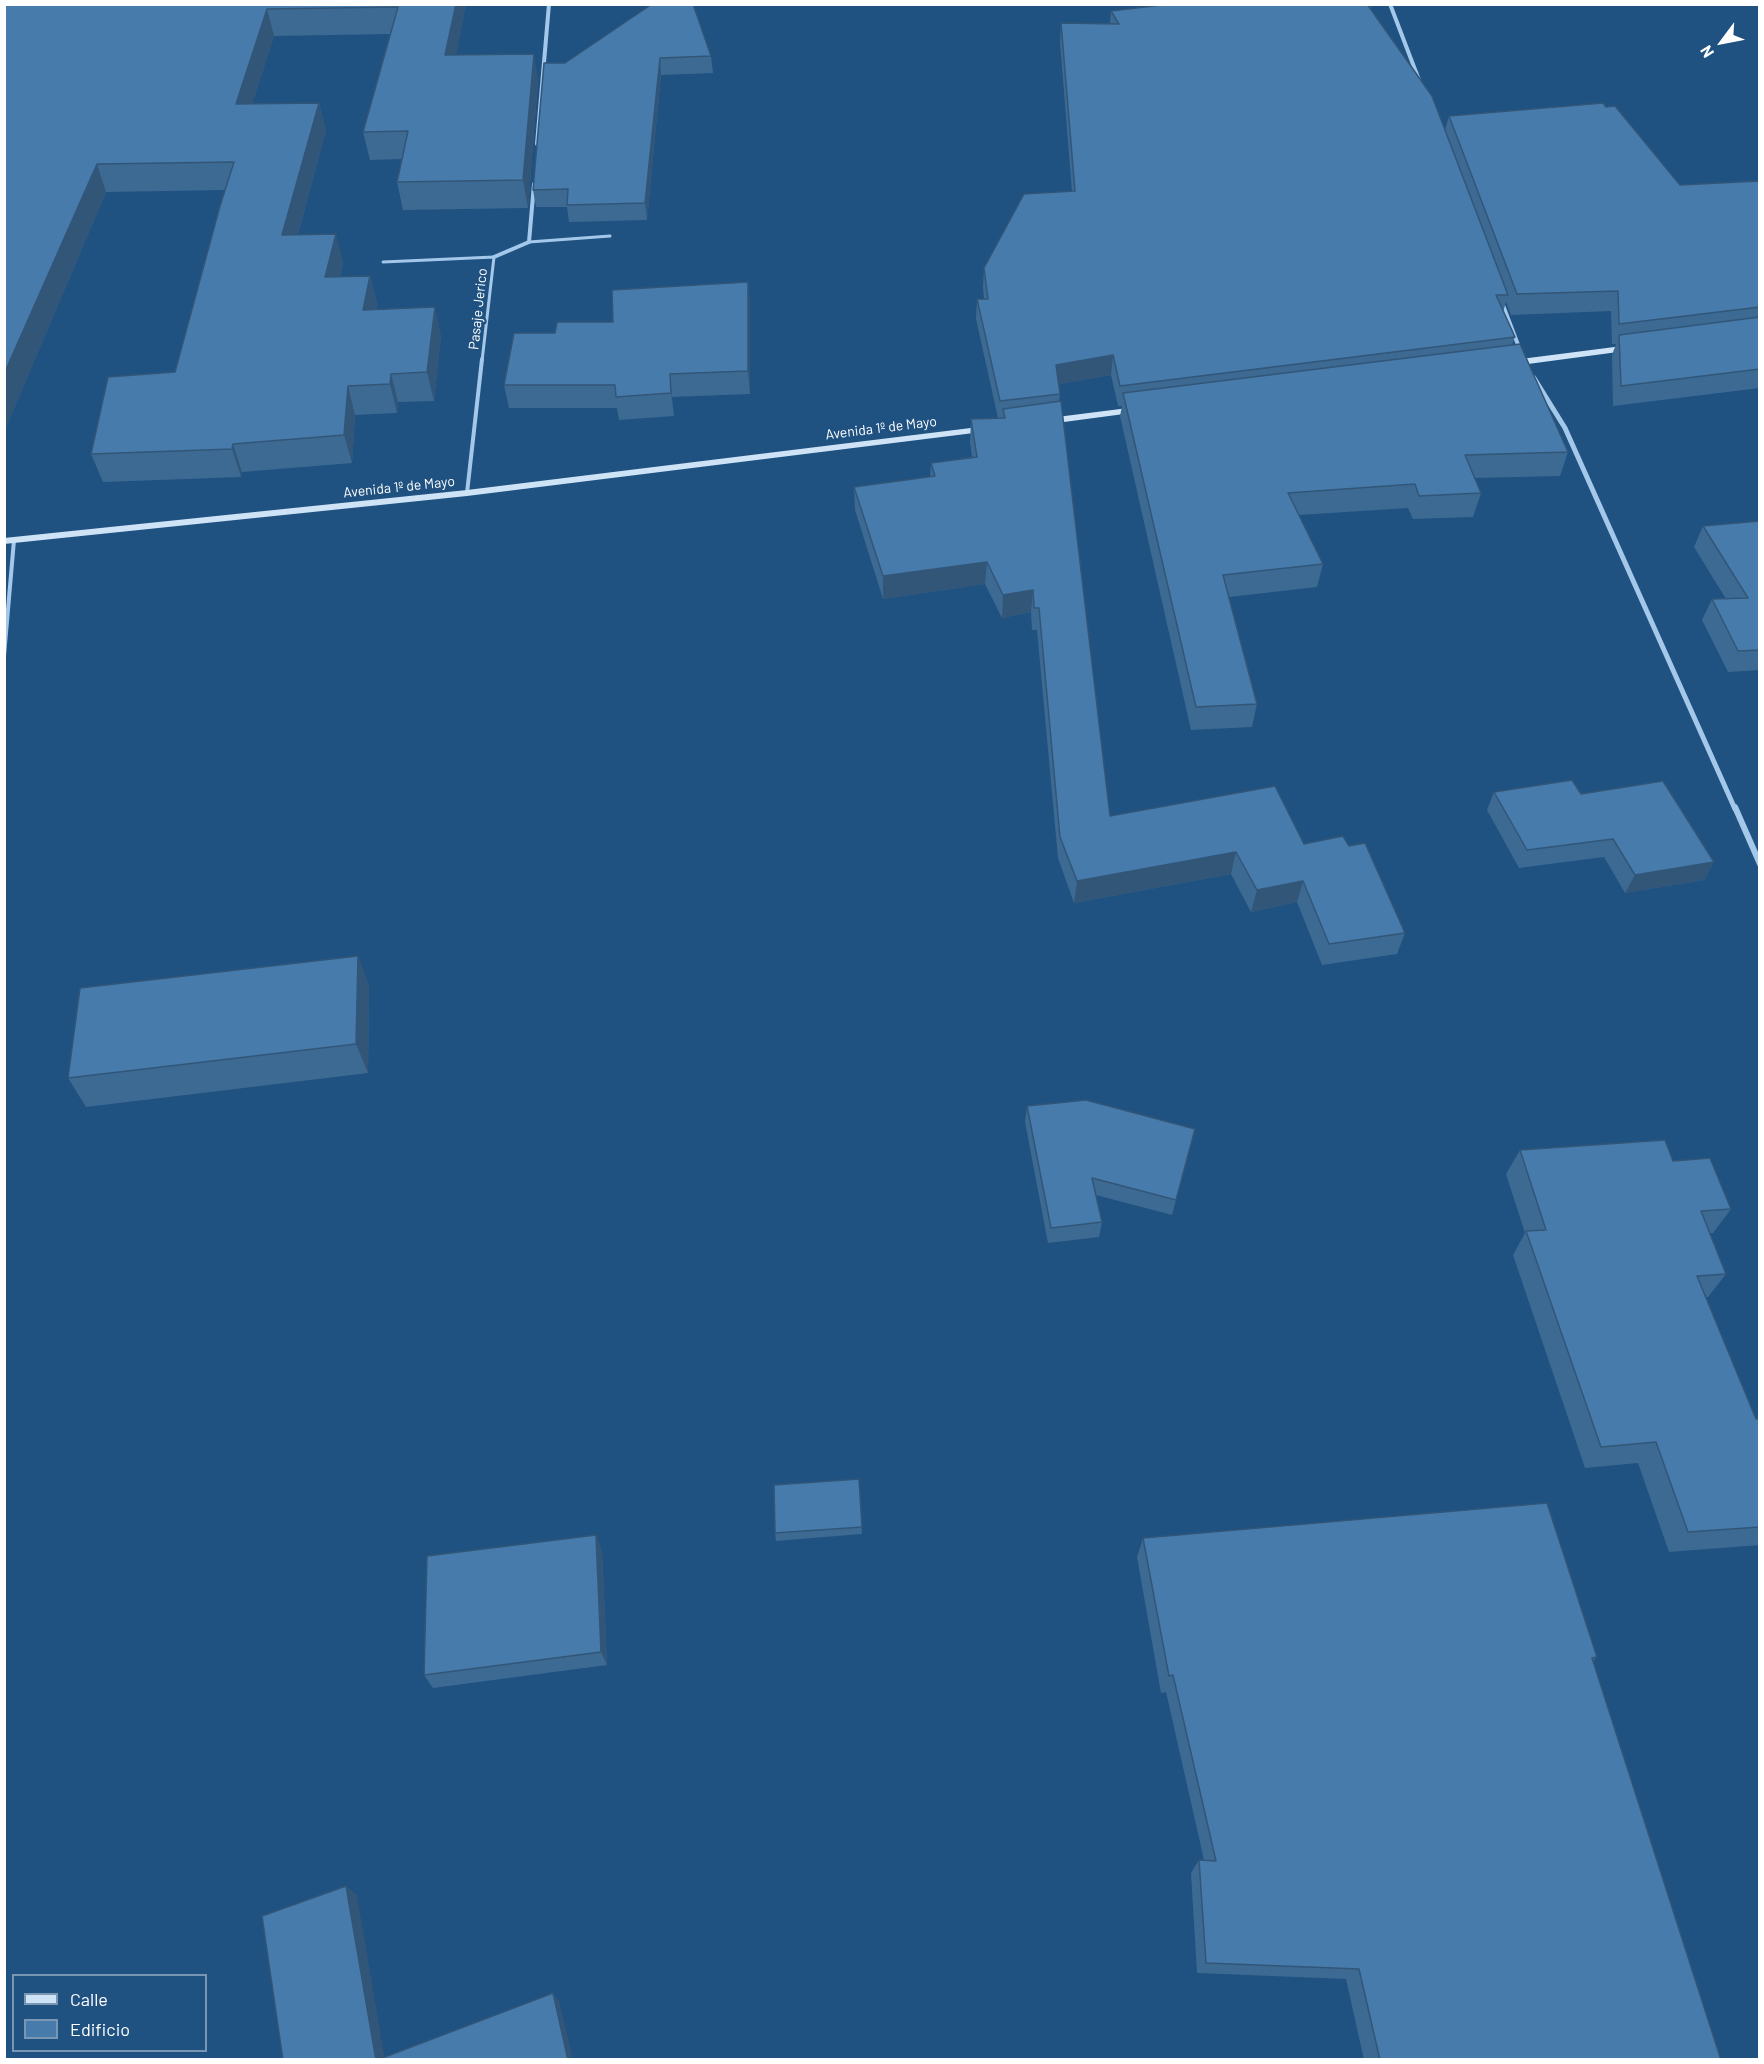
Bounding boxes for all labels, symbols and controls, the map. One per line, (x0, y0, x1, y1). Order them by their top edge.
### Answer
north arrow (1692, 12, 1752, 72)
text: N (1695, 42, 1717, 61)
street label: Pasaje Jerico (465, 267, 491, 351)
street label: Avenida 1º de Mayo (824, 413, 938, 443)
street label: Avenida 1º de Mayo (342, 473, 456, 501)
legend (12, 1974, 207, 2052)
text: Calle (70, 1988, 108, 2010)
text: Edificio (70, 2018, 130, 2040)

